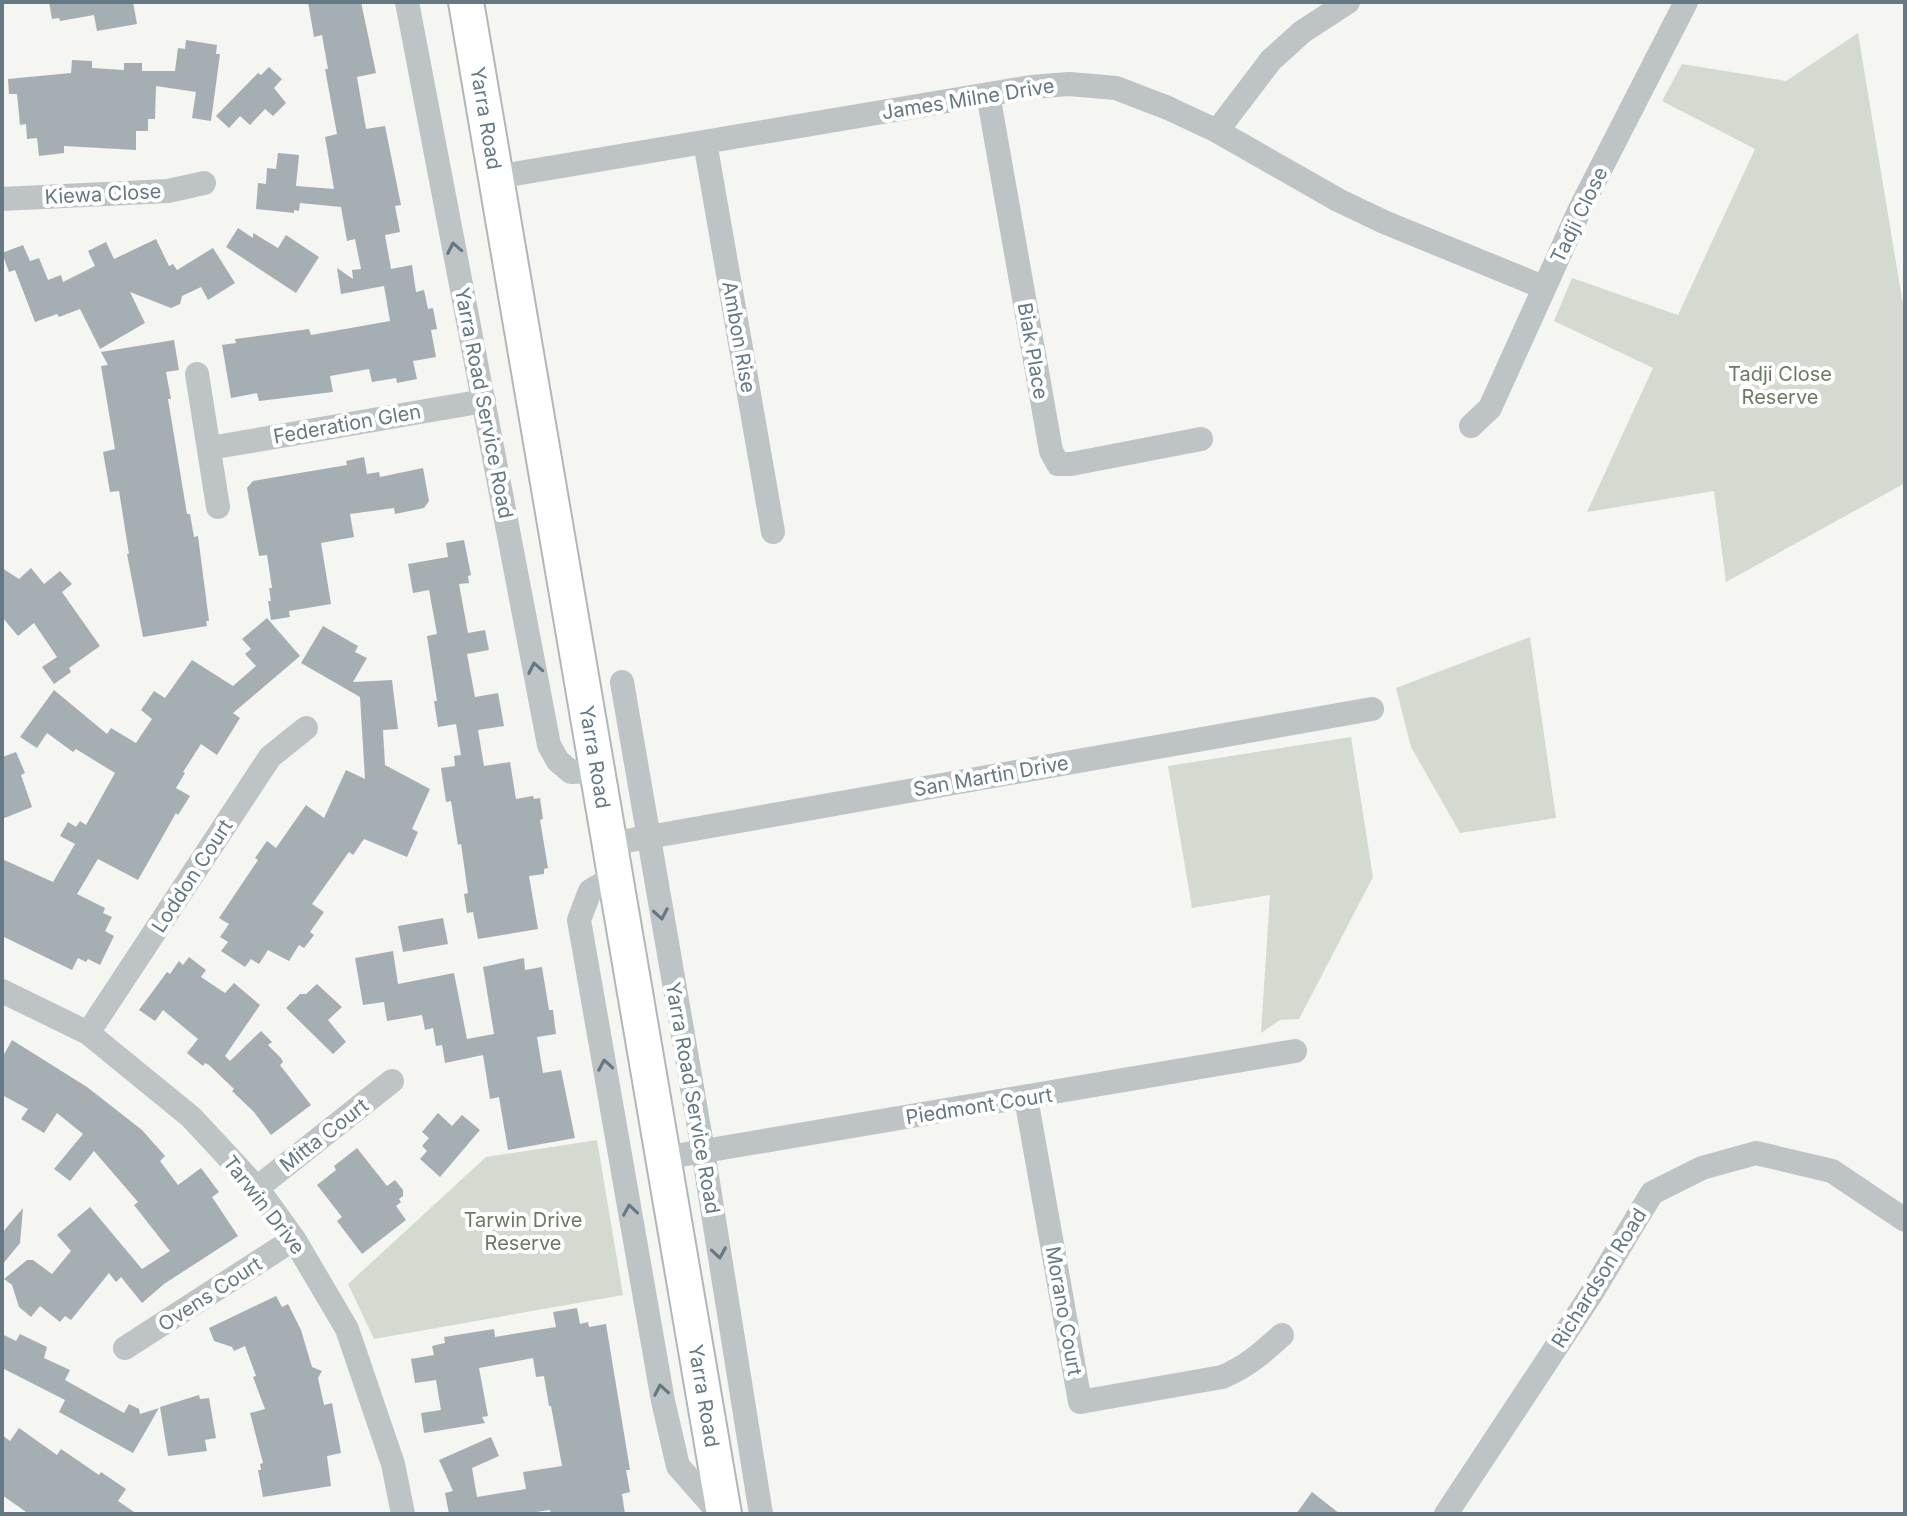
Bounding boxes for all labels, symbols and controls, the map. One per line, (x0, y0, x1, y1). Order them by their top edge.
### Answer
street label: Yarra Road (465, 65, 506, 172)
street label: James Milne Drive (880, 73, 1056, 125)
street label: Tadji Close (1545, 163, 1613, 267)
street label: Kiewa Close (44, 179, 162, 209)
one-way arrow (447, 242, 464, 255)
street label: Ambon Rise (717, 279, 761, 395)
street label: Yarra Road Service Road (450, 285, 518, 521)
street label: Biak Place (1013, 301, 1053, 401)
park label: Tadji Close Reserve (1728, 362, 1832, 409)
street label: Federation Glen (271, 399, 423, 449)
one-way arrow (527, 661, 544, 675)
street label: Yarra Road (574, 704, 615, 810)
street label: San Martin Drive (912, 751, 1070, 801)
street label: Loddon Court (147, 815, 238, 937)
one-way arrow (652, 908, 669, 921)
street label: Yarra Road Service Road (661, 980, 725, 1216)
one-way arrow (598, 1058, 615, 1072)
street label: Piedmont Court (904, 1083, 1054, 1129)
street label: Mitta Court (275, 1093, 373, 1177)
street label: Tarwin Drive (218, 1151, 310, 1259)
one-way arrow (623, 1203, 640, 1217)
street label: Richardson Road (1546, 1204, 1652, 1352)
park label: Tarwin Drive Reserve (464, 1208, 582, 1255)
street label: Morano Court (1041, 1244, 1087, 1378)
one-way arrow (710, 1247, 727, 1260)
street label: Ovens Court (154, 1251, 267, 1336)
street label: Yarra Road (683, 1343, 724, 1449)
one-way arrow (654, 1383, 671, 1397)

